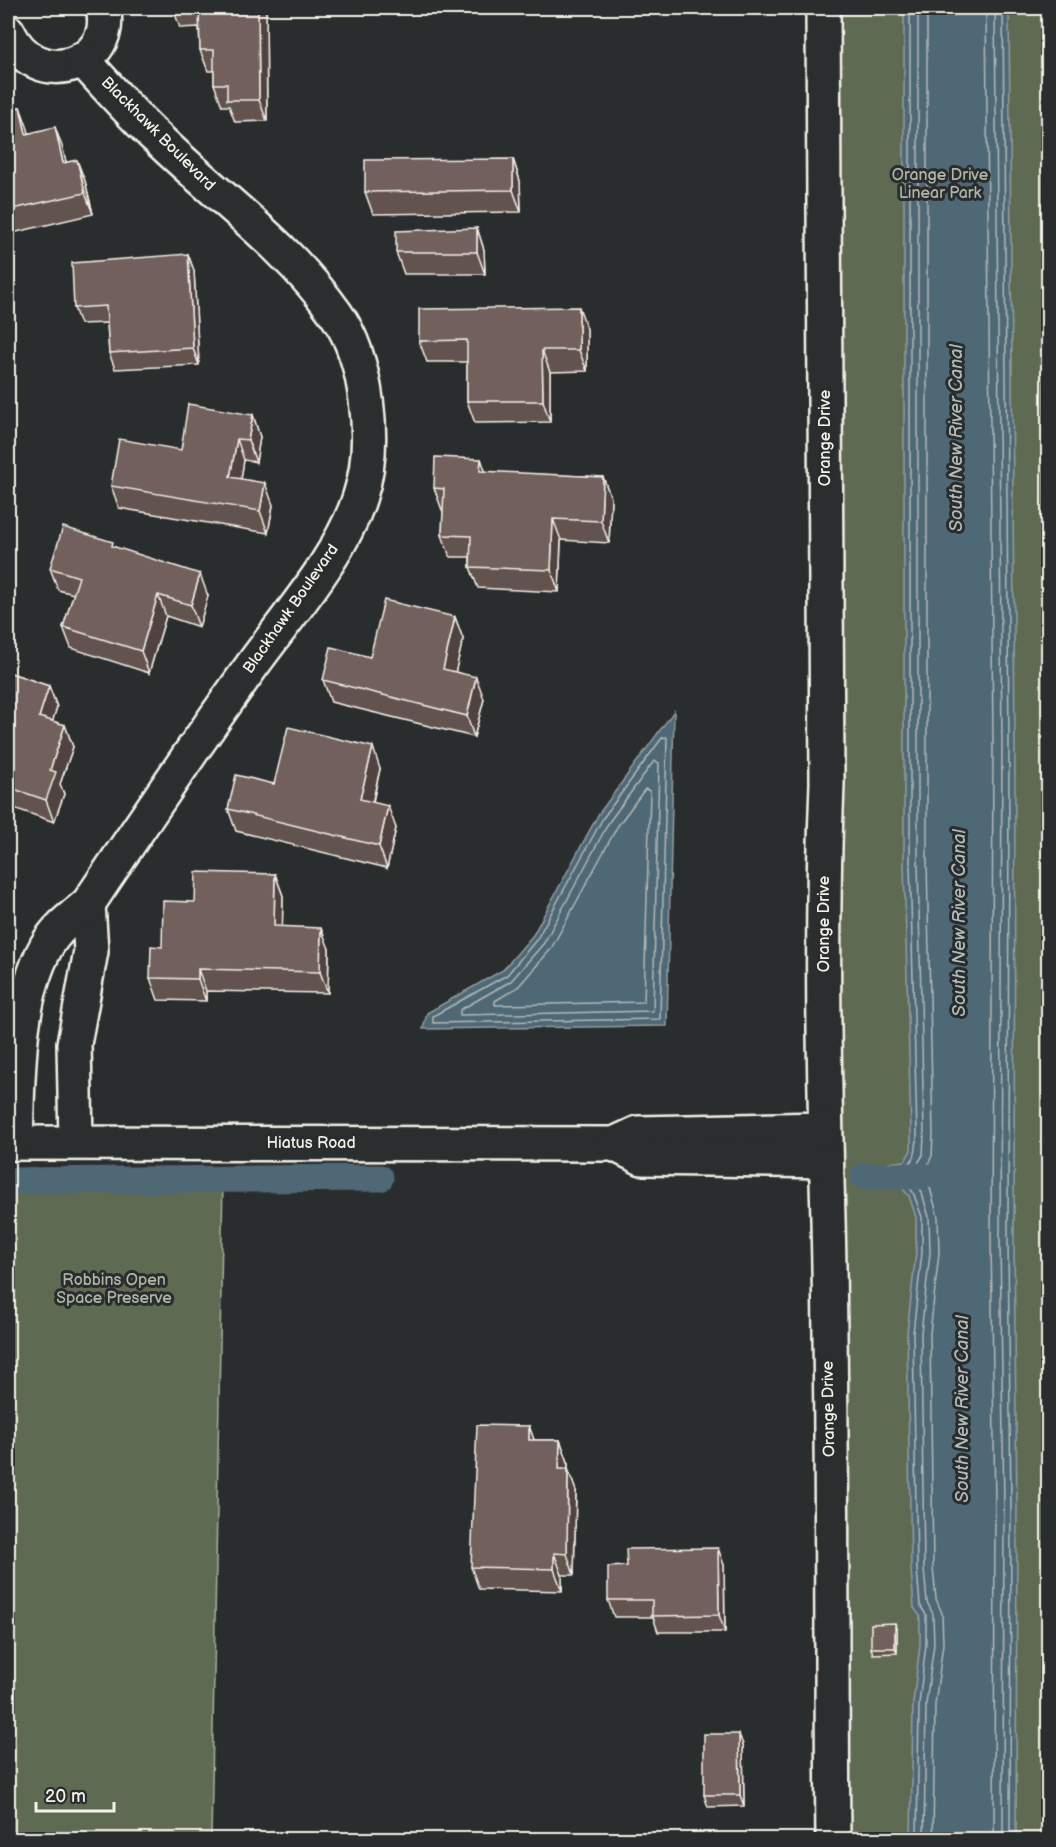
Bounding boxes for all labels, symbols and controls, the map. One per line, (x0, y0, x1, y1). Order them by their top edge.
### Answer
street label: Blackhawk Boulevard (97, 73, 219, 195)
park label: Orange Drive Linear Park (892, 166, 989, 203)
water label: South New River Canal (946, 344, 967, 532)
street label: Orange Drive (816, 389, 835, 486)
street label: Blackhawk Boulevard (239, 541, 343, 677)
water label: South New River Canal (949, 829, 970, 1017)
street label: Orange Drive (815, 875, 834, 972)
street label: Hiatus Road (266, 1134, 356, 1153)
park label: Robbins Open Space Preserve (56, 1271, 172, 1308)
water label: South New River Canal (952, 1315, 973, 1503)
street label: Orange Drive (819, 1360, 839, 1457)
scale bar (36, 1775, 114, 1813)
text: 20 m (45, 1786, 86, 1807)

